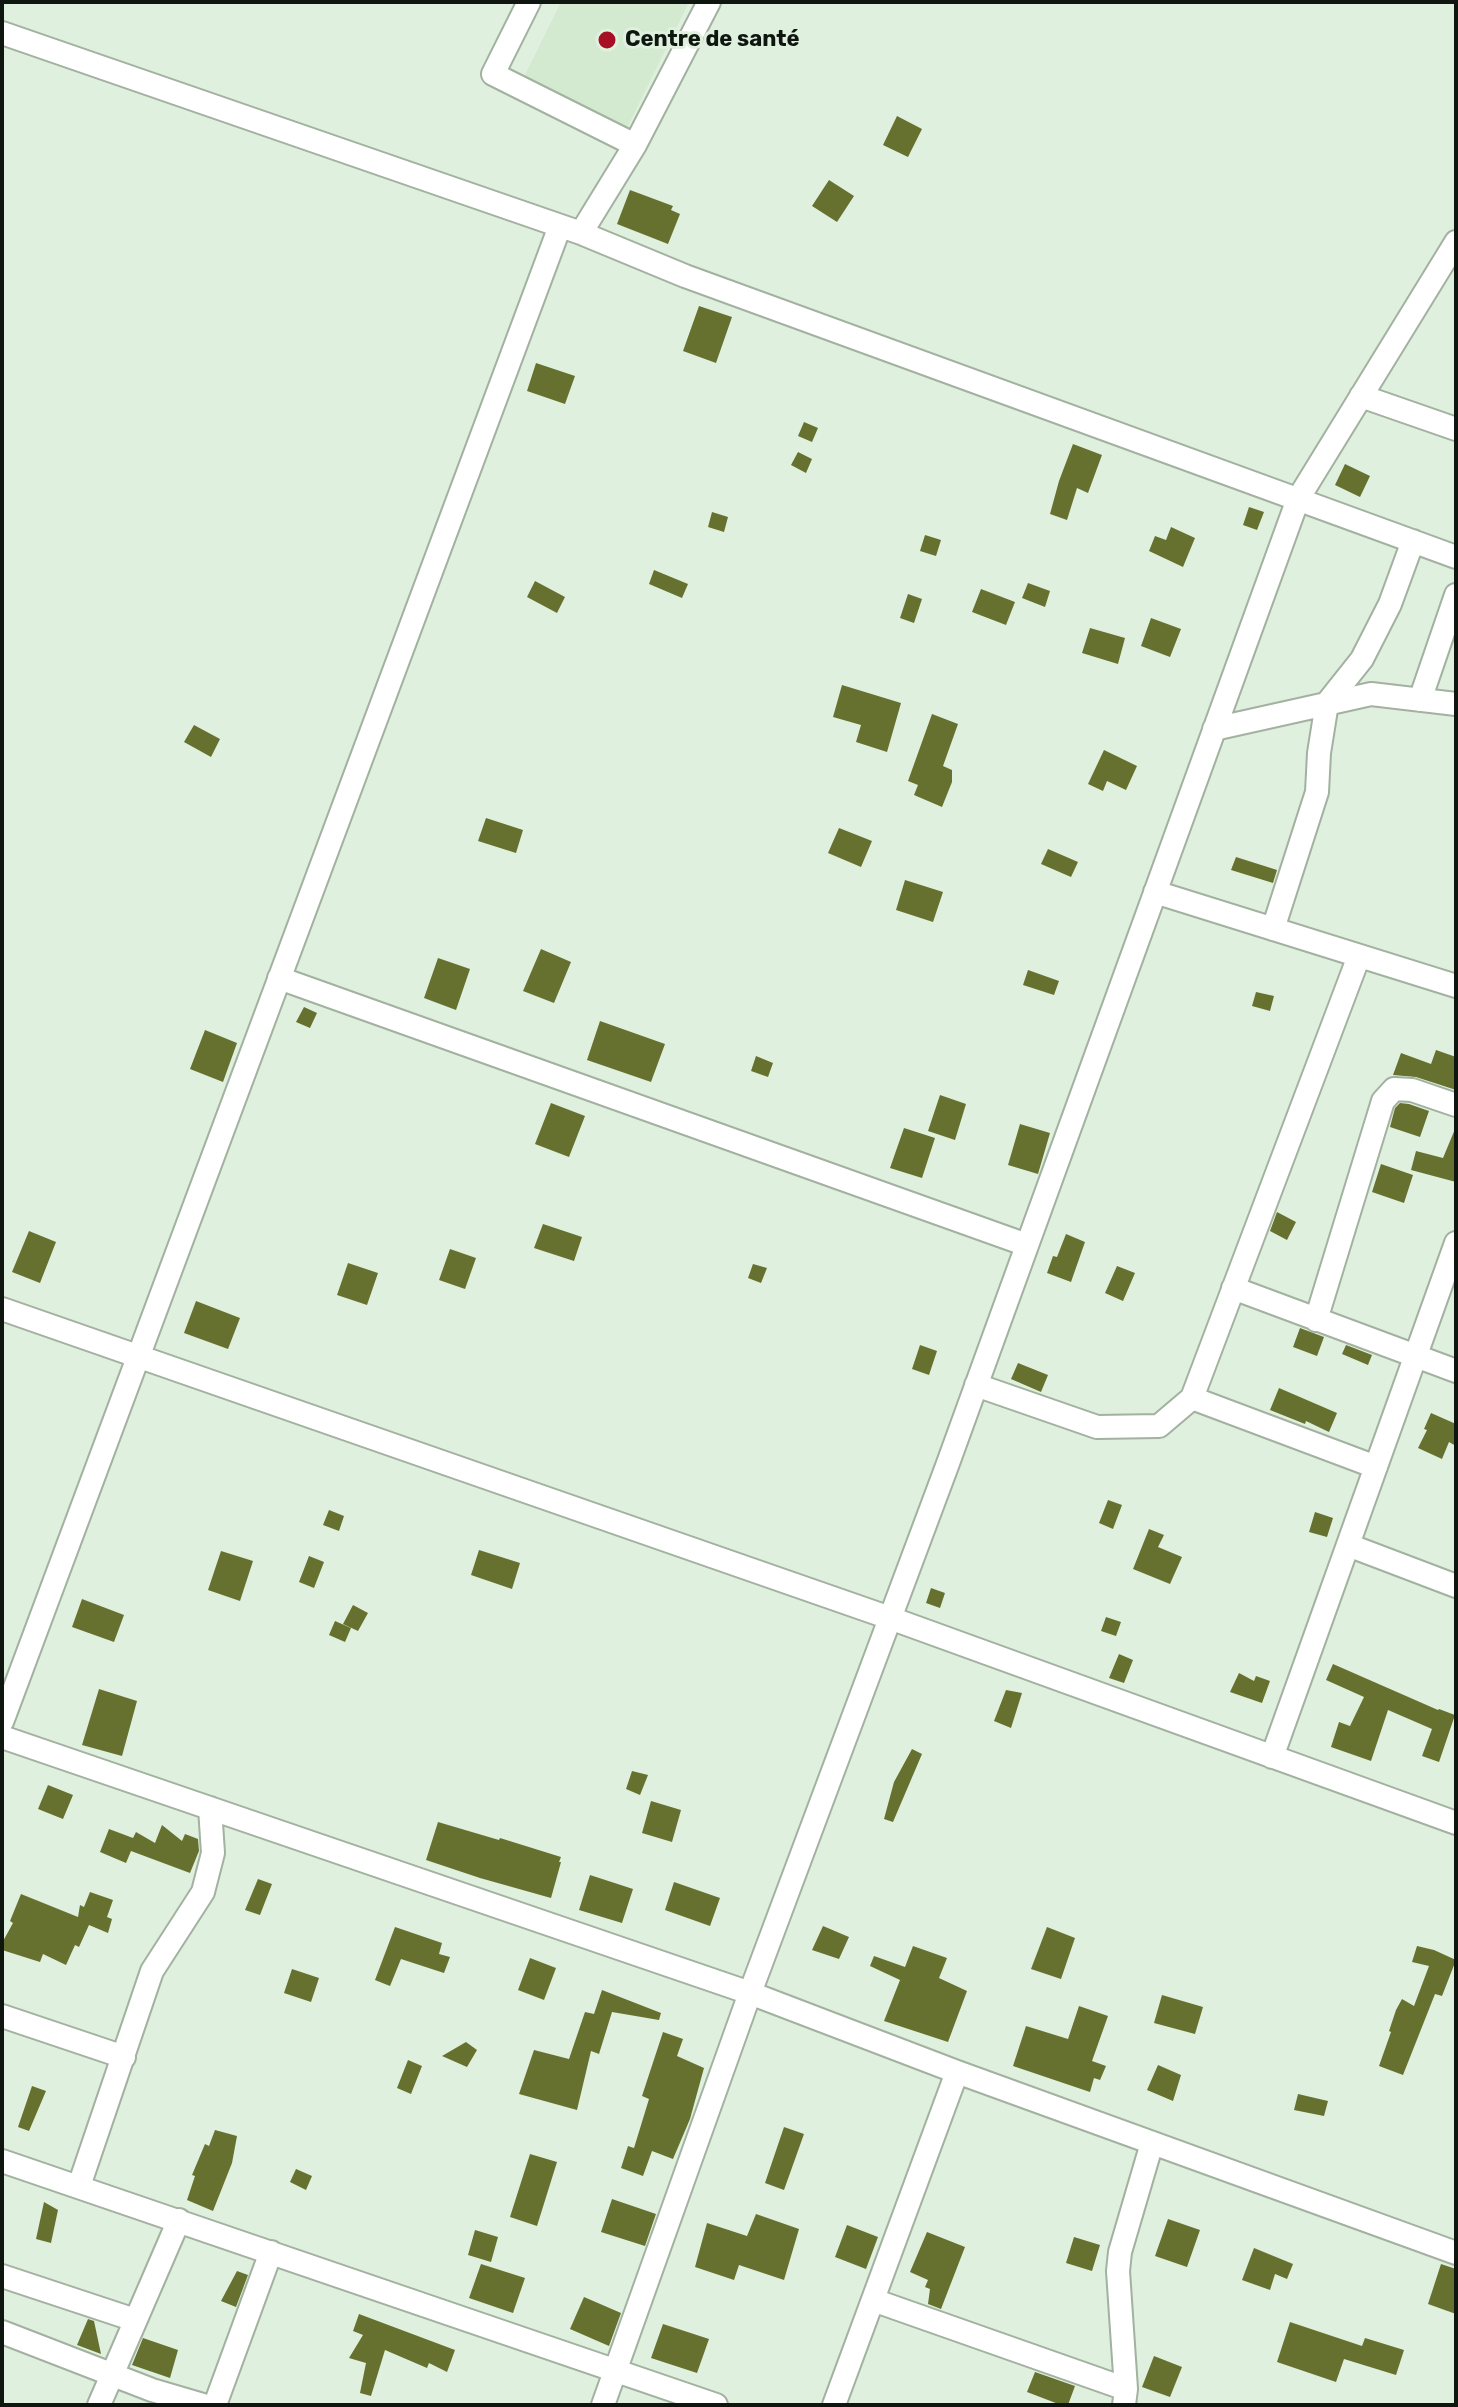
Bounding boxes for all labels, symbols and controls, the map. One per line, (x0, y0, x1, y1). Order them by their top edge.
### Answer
place label: Centre de santé (625, 27, 800, 53)
marker: Centre de santé (596, 29, 618, 51)

